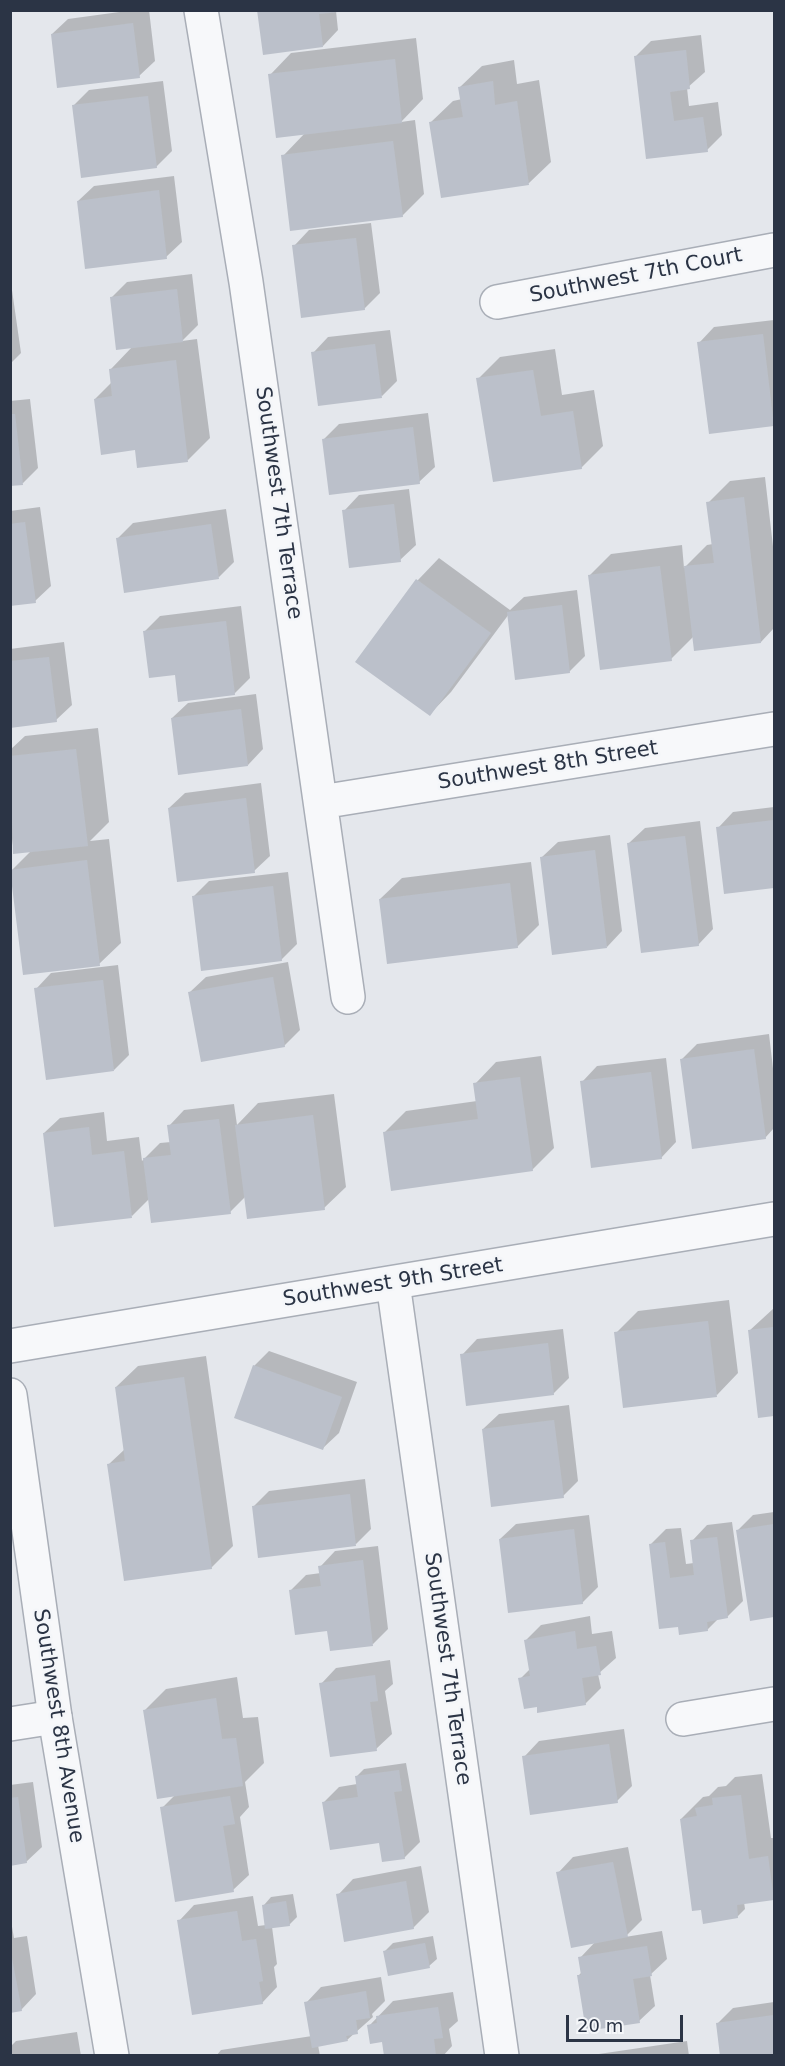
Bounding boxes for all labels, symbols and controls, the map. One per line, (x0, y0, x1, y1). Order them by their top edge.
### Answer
street label: Southwest 7th Court (527, 243, 745, 309)
street label: Southwest 7th Terrace (249, 385, 307, 621)
street label: Southwest 8th Street (436, 736, 660, 796)
street label: Southwest 9th Street (281, 1253, 505, 1313)
street label: Southwest 7th Terrace (418, 1551, 476, 1787)
street label: Southwest 8th Avenue (27, 1607, 89, 1845)
scale bar (569, 2003, 686, 2041)
text: 20 m (577, 2015, 623, 2036)

